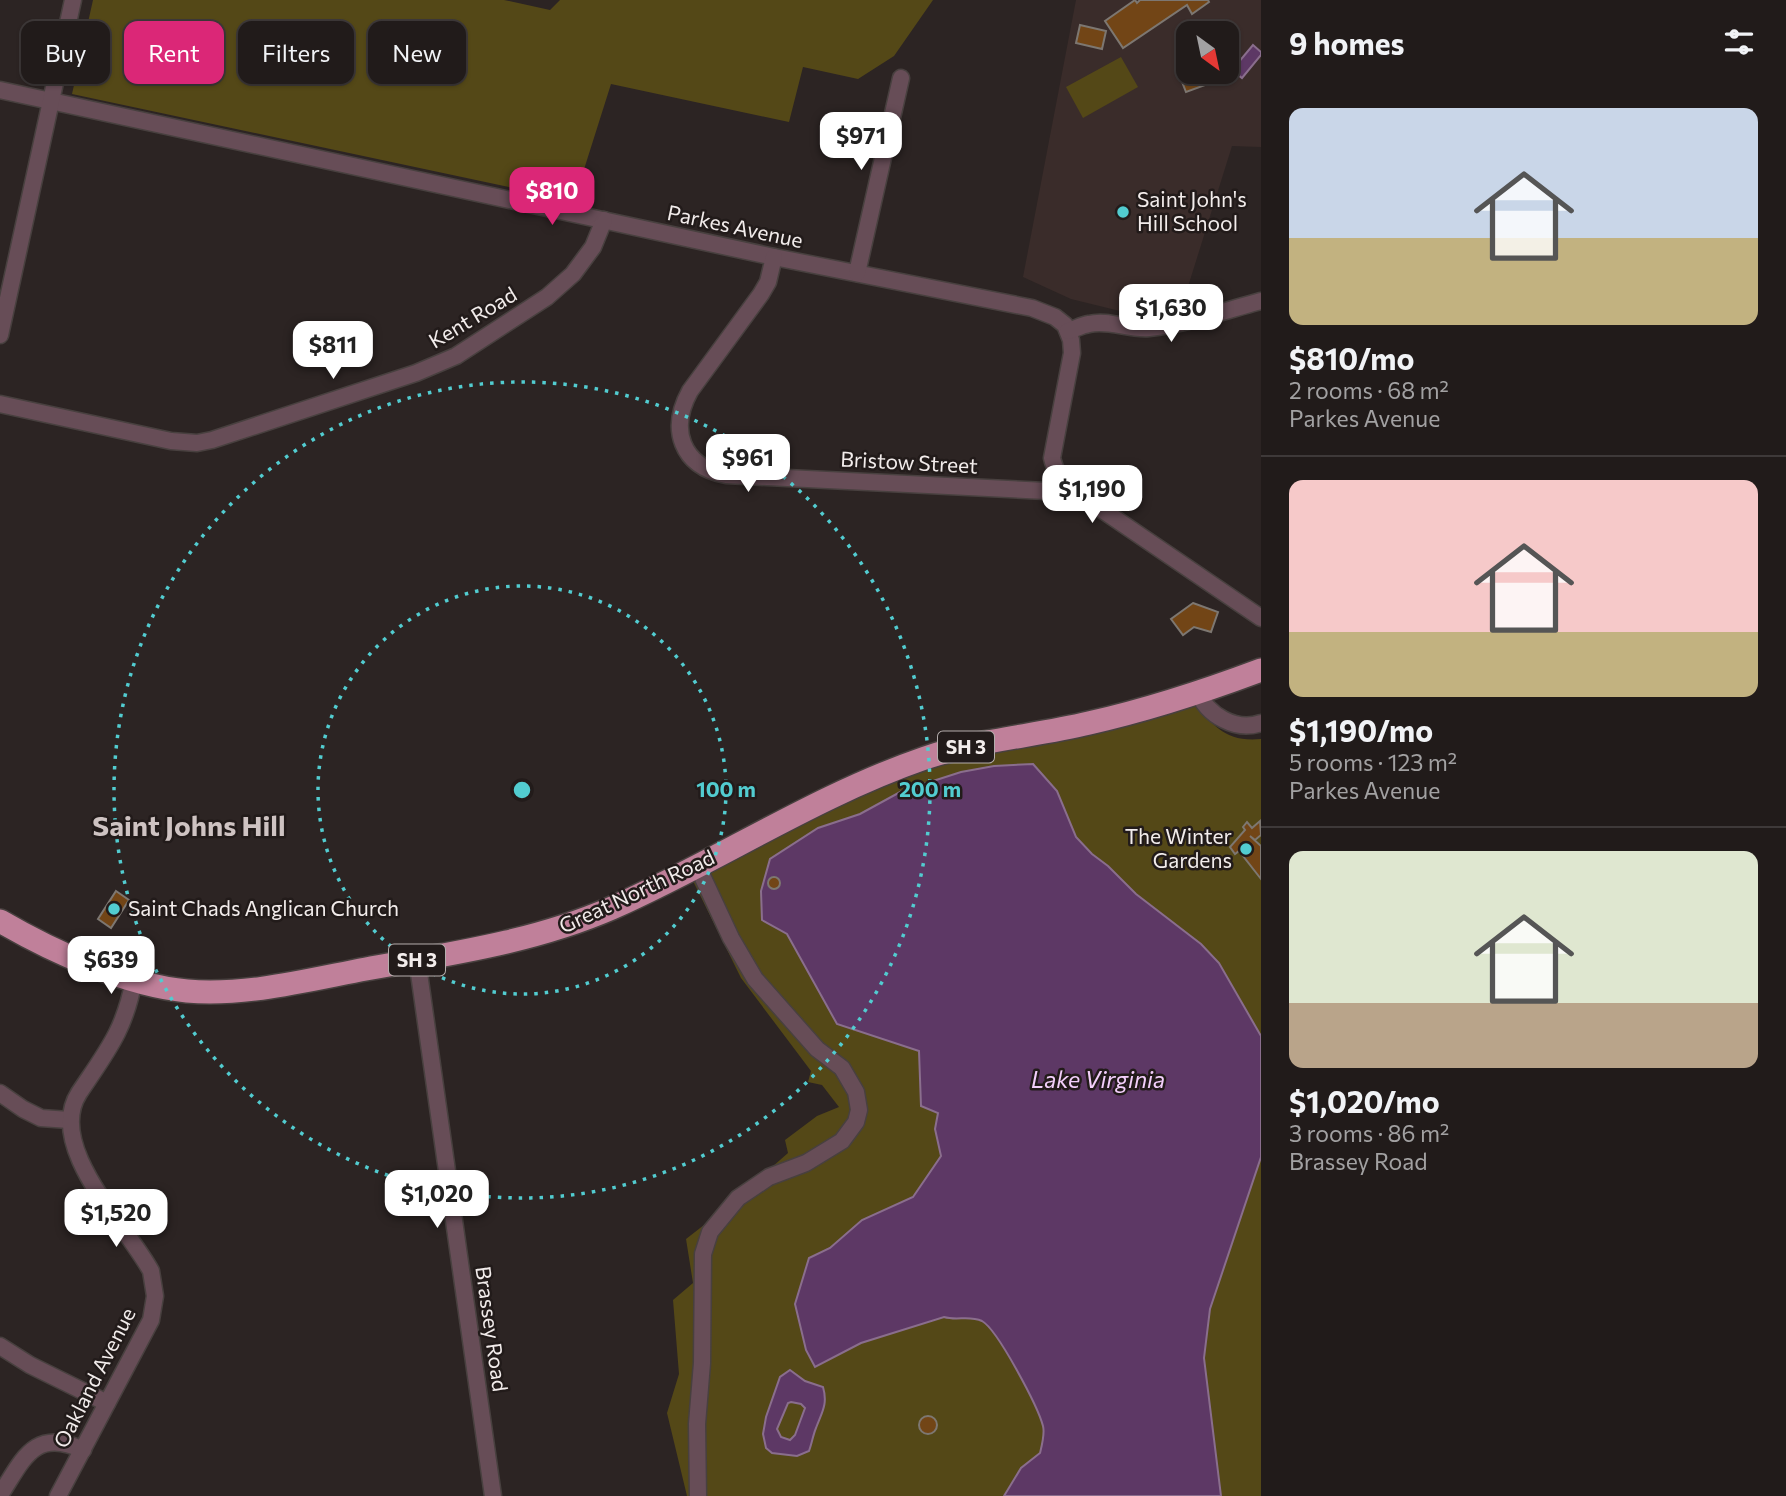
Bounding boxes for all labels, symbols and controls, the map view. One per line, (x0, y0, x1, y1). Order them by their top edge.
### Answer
chip: Buy (21, 21, 110, 84)
chip: Rent (124, 21, 224, 84)
chip: Filters (238, 21, 354, 84)
chip: New (368, 21, 466, 84)
north arrow (1176, 21, 1239, 84)
map controls (1176, 21, 1239, 84)
icon: filters (1720, 23, 1758, 61)
text: 9 homes (1289, 24, 1404, 61)
pin: $971 (820, 113, 902, 172)
text: $971 (836, 121, 886, 149)
icon: home (1461, 153, 1587, 279)
pin: $810 (511, 168, 593, 227)
text: $810 (525, 176, 579, 204)
place label: Saint John's Hill School (1137, 186, 1247, 235)
street label: Parkes Avenue (665, 199, 805, 252)
marker: Saint John's Hill School (1115, 204, 1131, 220)
street label: Kent Road (424, 281, 521, 353)
pin: $1,630 (1114, 284, 1228, 344)
text: $1,630 (1135, 293, 1207, 321)
pin: $811 (292, 322, 374, 381)
text: $811 (309, 330, 357, 358)
text: $810/mo (1289, 339, 1414, 376)
text: 2 rooms · 68 m² (1289, 376, 1449, 404)
text: Parkes Avenue (1289, 404, 1440, 432)
pin: $961 (707, 434, 789, 494)
text: $961 (722, 443, 774, 471)
street label: Bristow Street (840, 445, 978, 478)
pin: $1,190 (1035, 466, 1149, 525)
text: $1,190 (1058, 474, 1126, 502)
icon: home (1461, 525, 1587, 651)
text: $1,190/mo (1289, 711, 1433, 748)
road number: SH 3 (938, 732, 994, 762)
text: 5 rooms · 123 m² (1289, 748, 1457, 776)
text: 100 m (696, 776, 756, 801)
text: 200 m (899, 776, 961, 801)
text: Parkes Avenue (1289, 776, 1440, 804)
centre of rings (510, 778, 534, 802)
district label: Saint Johns Hill (92, 808, 286, 842)
place label: The Winter Gardens (1125, 823, 1232, 872)
marker: The Winter Gardens (1238, 841, 1254, 857)
street label: Great North Road (555, 844, 718, 938)
place label: Saint Chads Anglican Church (128, 895, 399, 920)
icon: home (1461, 896, 1587, 1022)
marker: Saint Chads Anglican Church (106, 901, 122, 917)
pin: $639 (70, 936, 152, 996)
road number: SH 3 (389, 944, 445, 976)
text: $639 (84, 945, 138, 973)
water label: Lake Virginia (1031, 1065, 1165, 1093)
text: $1,020/mo (1289, 1082, 1440, 1119)
text: 3 rooms · 86 m² (1289, 1119, 1449, 1147)
text: Brassey Road (1289, 1147, 1428, 1175)
pin: $1,020 (380, 1170, 494, 1230)
text: $1,020 (401, 1179, 473, 1207)
pin: $1,520 (59, 1190, 173, 1249)
text: $1,520 (80, 1198, 152, 1226)
street label: Brassey Road (471, 1264, 514, 1393)
street label: Oakland Avenue (48, 1303, 140, 1452)

